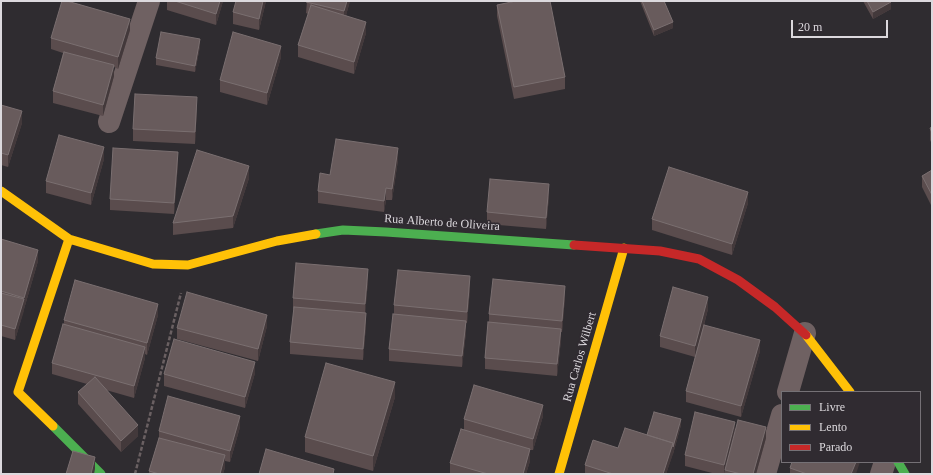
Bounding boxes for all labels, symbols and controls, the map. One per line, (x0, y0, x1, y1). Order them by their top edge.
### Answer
scale bar (793, 12, 890, 38)
text: 20 m (798, 20, 822, 34)
street label: Rua Alberto de Oliveira (384, 212, 500, 234)
street label: Rua Carlos Wilbert (560, 310, 600, 404)
legend (781, 391, 921, 463)
text: Livre (819, 400, 845, 414)
text: Lento (819, 420, 847, 434)
text: Parado (819, 440, 852, 454)

